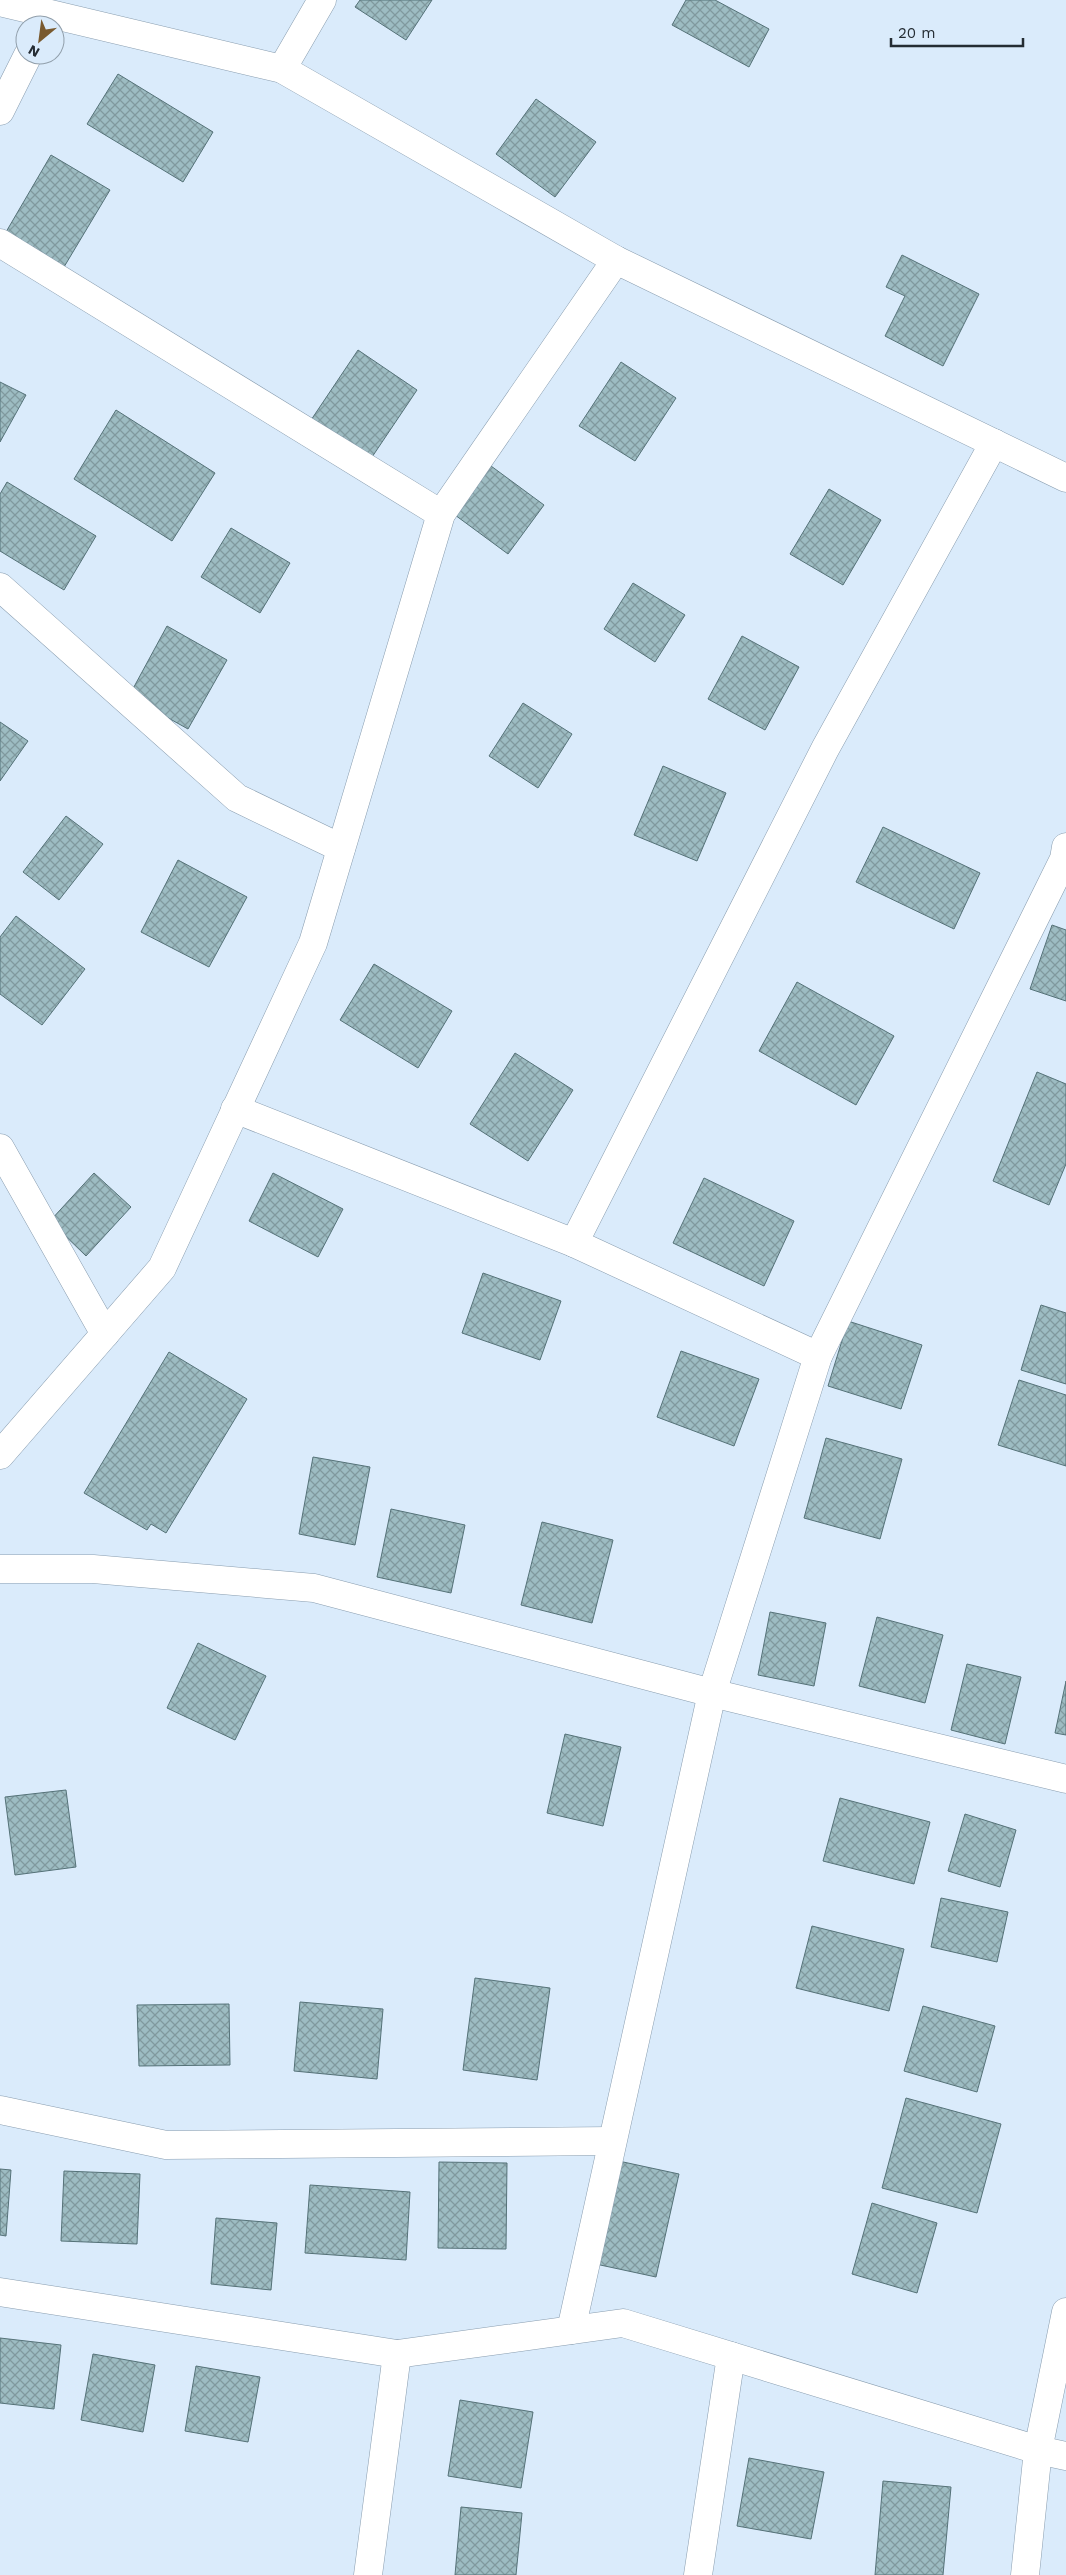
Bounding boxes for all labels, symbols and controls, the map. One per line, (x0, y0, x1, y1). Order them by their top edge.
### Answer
north arrow (15, 15, 65, 65)
scale bar (891, 15, 1024, 47)
text: 20 m (898, 24, 936, 42)
text: N (25, 42, 42, 61)

